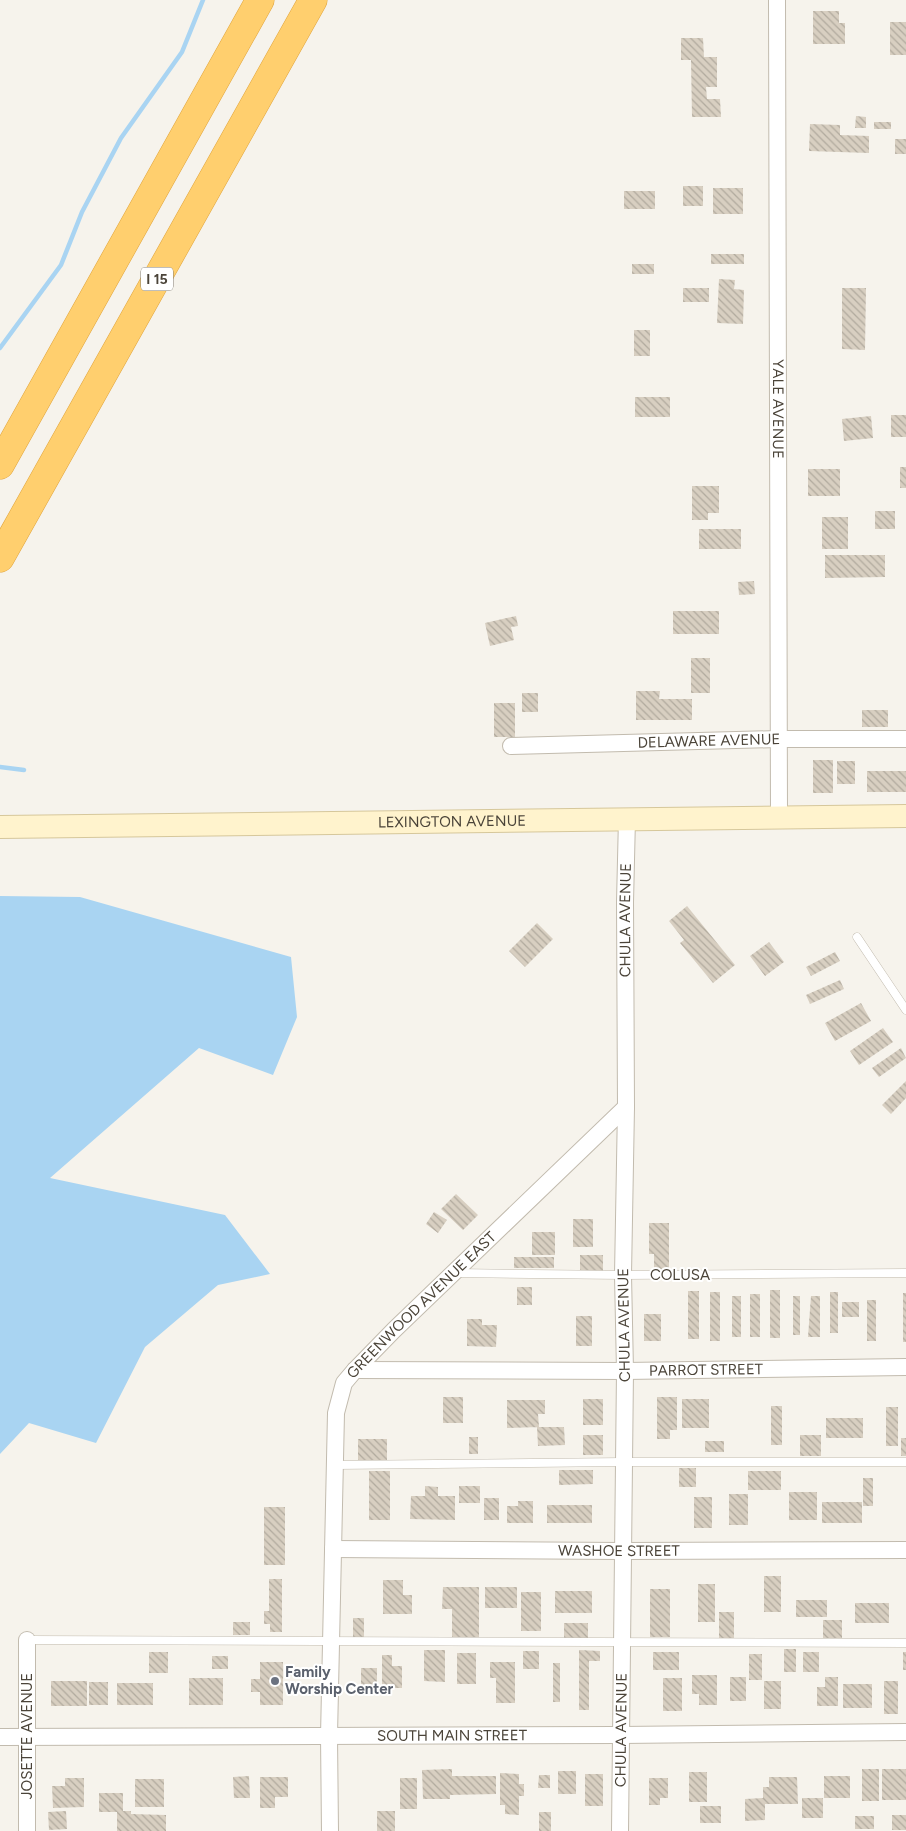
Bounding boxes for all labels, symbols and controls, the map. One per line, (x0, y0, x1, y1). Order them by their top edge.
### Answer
road number: I 15 (141, 268, 173, 290)
street label: YALE AVENUE (769, 359, 787, 459)
street label: DELAWARE AVENUE (637, 730, 780, 752)
street label: LEXINGTON AVENUE (378, 812, 526, 831)
street label: CHULA AVENUE (616, 863, 635, 977)
street label: GREENWOOD AVENUE EAST (343, 1227, 500, 1382)
street label: COLUSA (650, 1266, 710, 1284)
street label: CHULA AVENUE (614, 1268, 634, 1382)
street label: PARROT STREET (649, 1360, 764, 1380)
street label: WASHOE STREET (558, 1542, 681, 1560)
place label: Family Worship Center (285, 1663, 394, 1698)
street label: JOSETTE AVENUE (18, 1673, 36, 1799)
street label: CHULA AVENUE (611, 1673, 631, 1787)
marker: Family Worship Center (269, 1675, 281, 1687)
street label: SOUTH MAIN STREET (377, 1726, 528, 1745)

